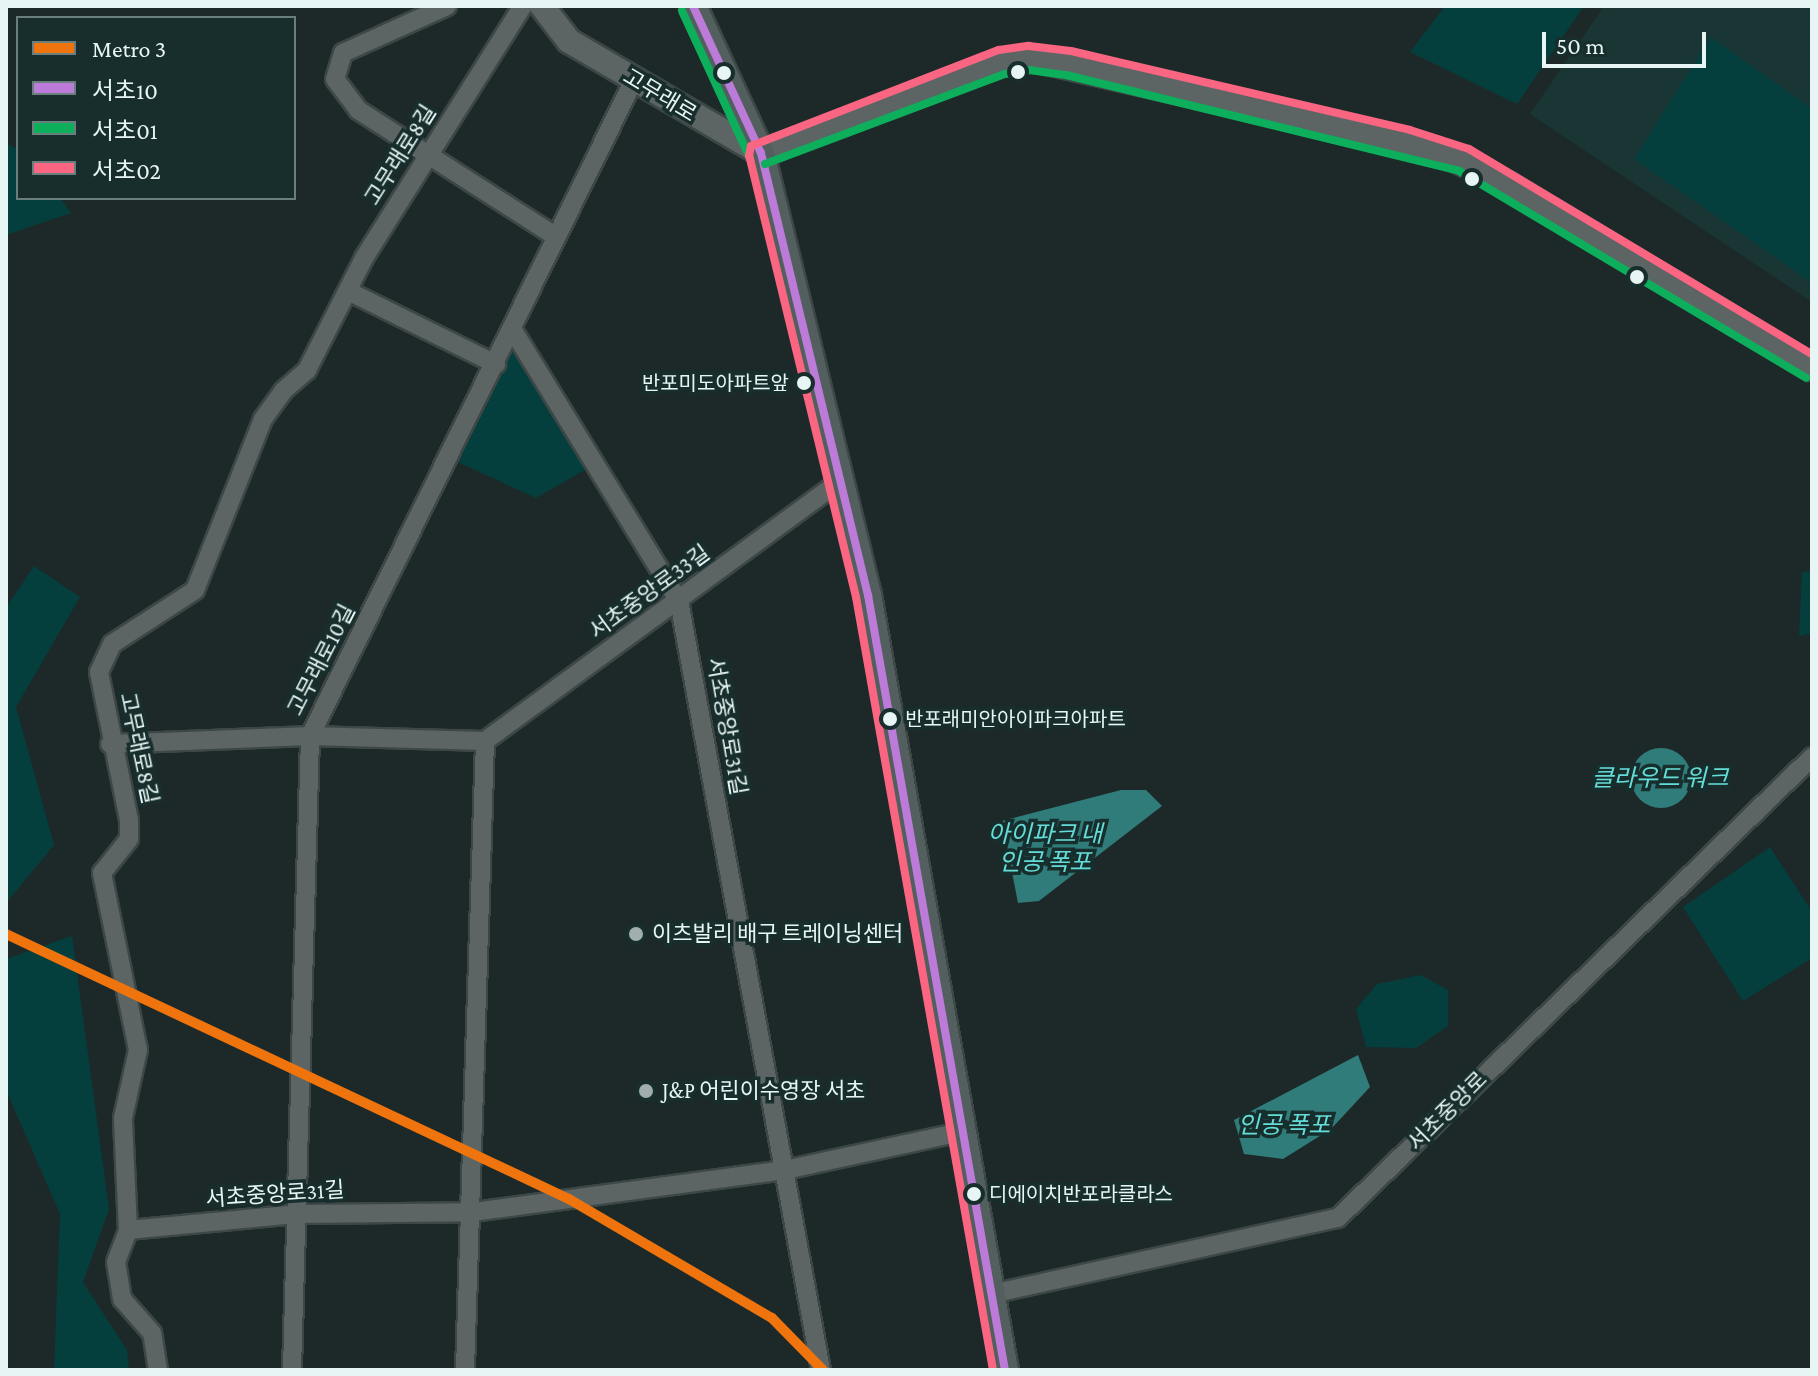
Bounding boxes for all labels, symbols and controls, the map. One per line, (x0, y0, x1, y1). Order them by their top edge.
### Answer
legend (16, 16, 296, 200)
scale bar (1546, 16, 1710, 66)
text: 50 m (1556, 32, 1605, 59)
text: Metro 3 (92, 35, 166, 62)
street label: 고무래로 (619, 63, 701, 127)
unlabelled marker (1010, 64, 1026, 80)
unlabelled marker (716, 65, 732, 81)
text: 서초10 (92, 77, 158, 104)
street label: 고무래로8길 (359, 100, 441, 210)
text: 서초01 (92, 117, 158, 144)
text: 서초02 (92, 157, 161, 184)
unlabelled marker (1464, 171, 1480, 187)
unlabelled marker (1629, 269, 1645, 285)
place label: 반포미도아파트앞 (642, 371, 789, 395)
marker: 반포미도아파트앞 (796, 375, 812, 391)
street label: 서초중앙로33길 (584, 540, 714, 644)
street label: 고무래로10길 (282, 600, 360, 720)
street label: 서초중앙로31길 (702, 655, 752, 797)
street label: 고무래로8길 (114, 690, 164, 806)
place label: 반포래미안아이파크아파트 (905, 707, 1126, 731)
marker: 반포래미안아이파크아파트 (882, 711, 898, 727)
water label: 클라우드 워크 (1592, 764, 1728, 792)
water label: 아이파크 내 인공 폭포 (988, 820, 1102, 876)
place label: 이츠발리 배구 트레이닝센터 (652, 921, 903, 947)
marker: 이츠발리 배구 트레이닝센터 (627, 925, 645, 943)
street label: 서초중앙로 (1402, 1066, 1492, 1156)
place label: J&P 어린이수영장 서초 (662, 1078, 865, 1104)
marker: J&P 어린이수영장 서초 (637, 1082, 655, 1100)
water label: 인공 폭포 (1238, 1111, 1330, 1139)
street label: 서초중앙로31길 (205, 1176, 345, 1212)
place label: 디에이치반포라클라스 (989, 1182, 1173, 1206)
marker: 디에이치반포라클라스 (966, 1186, 982, 1202)

